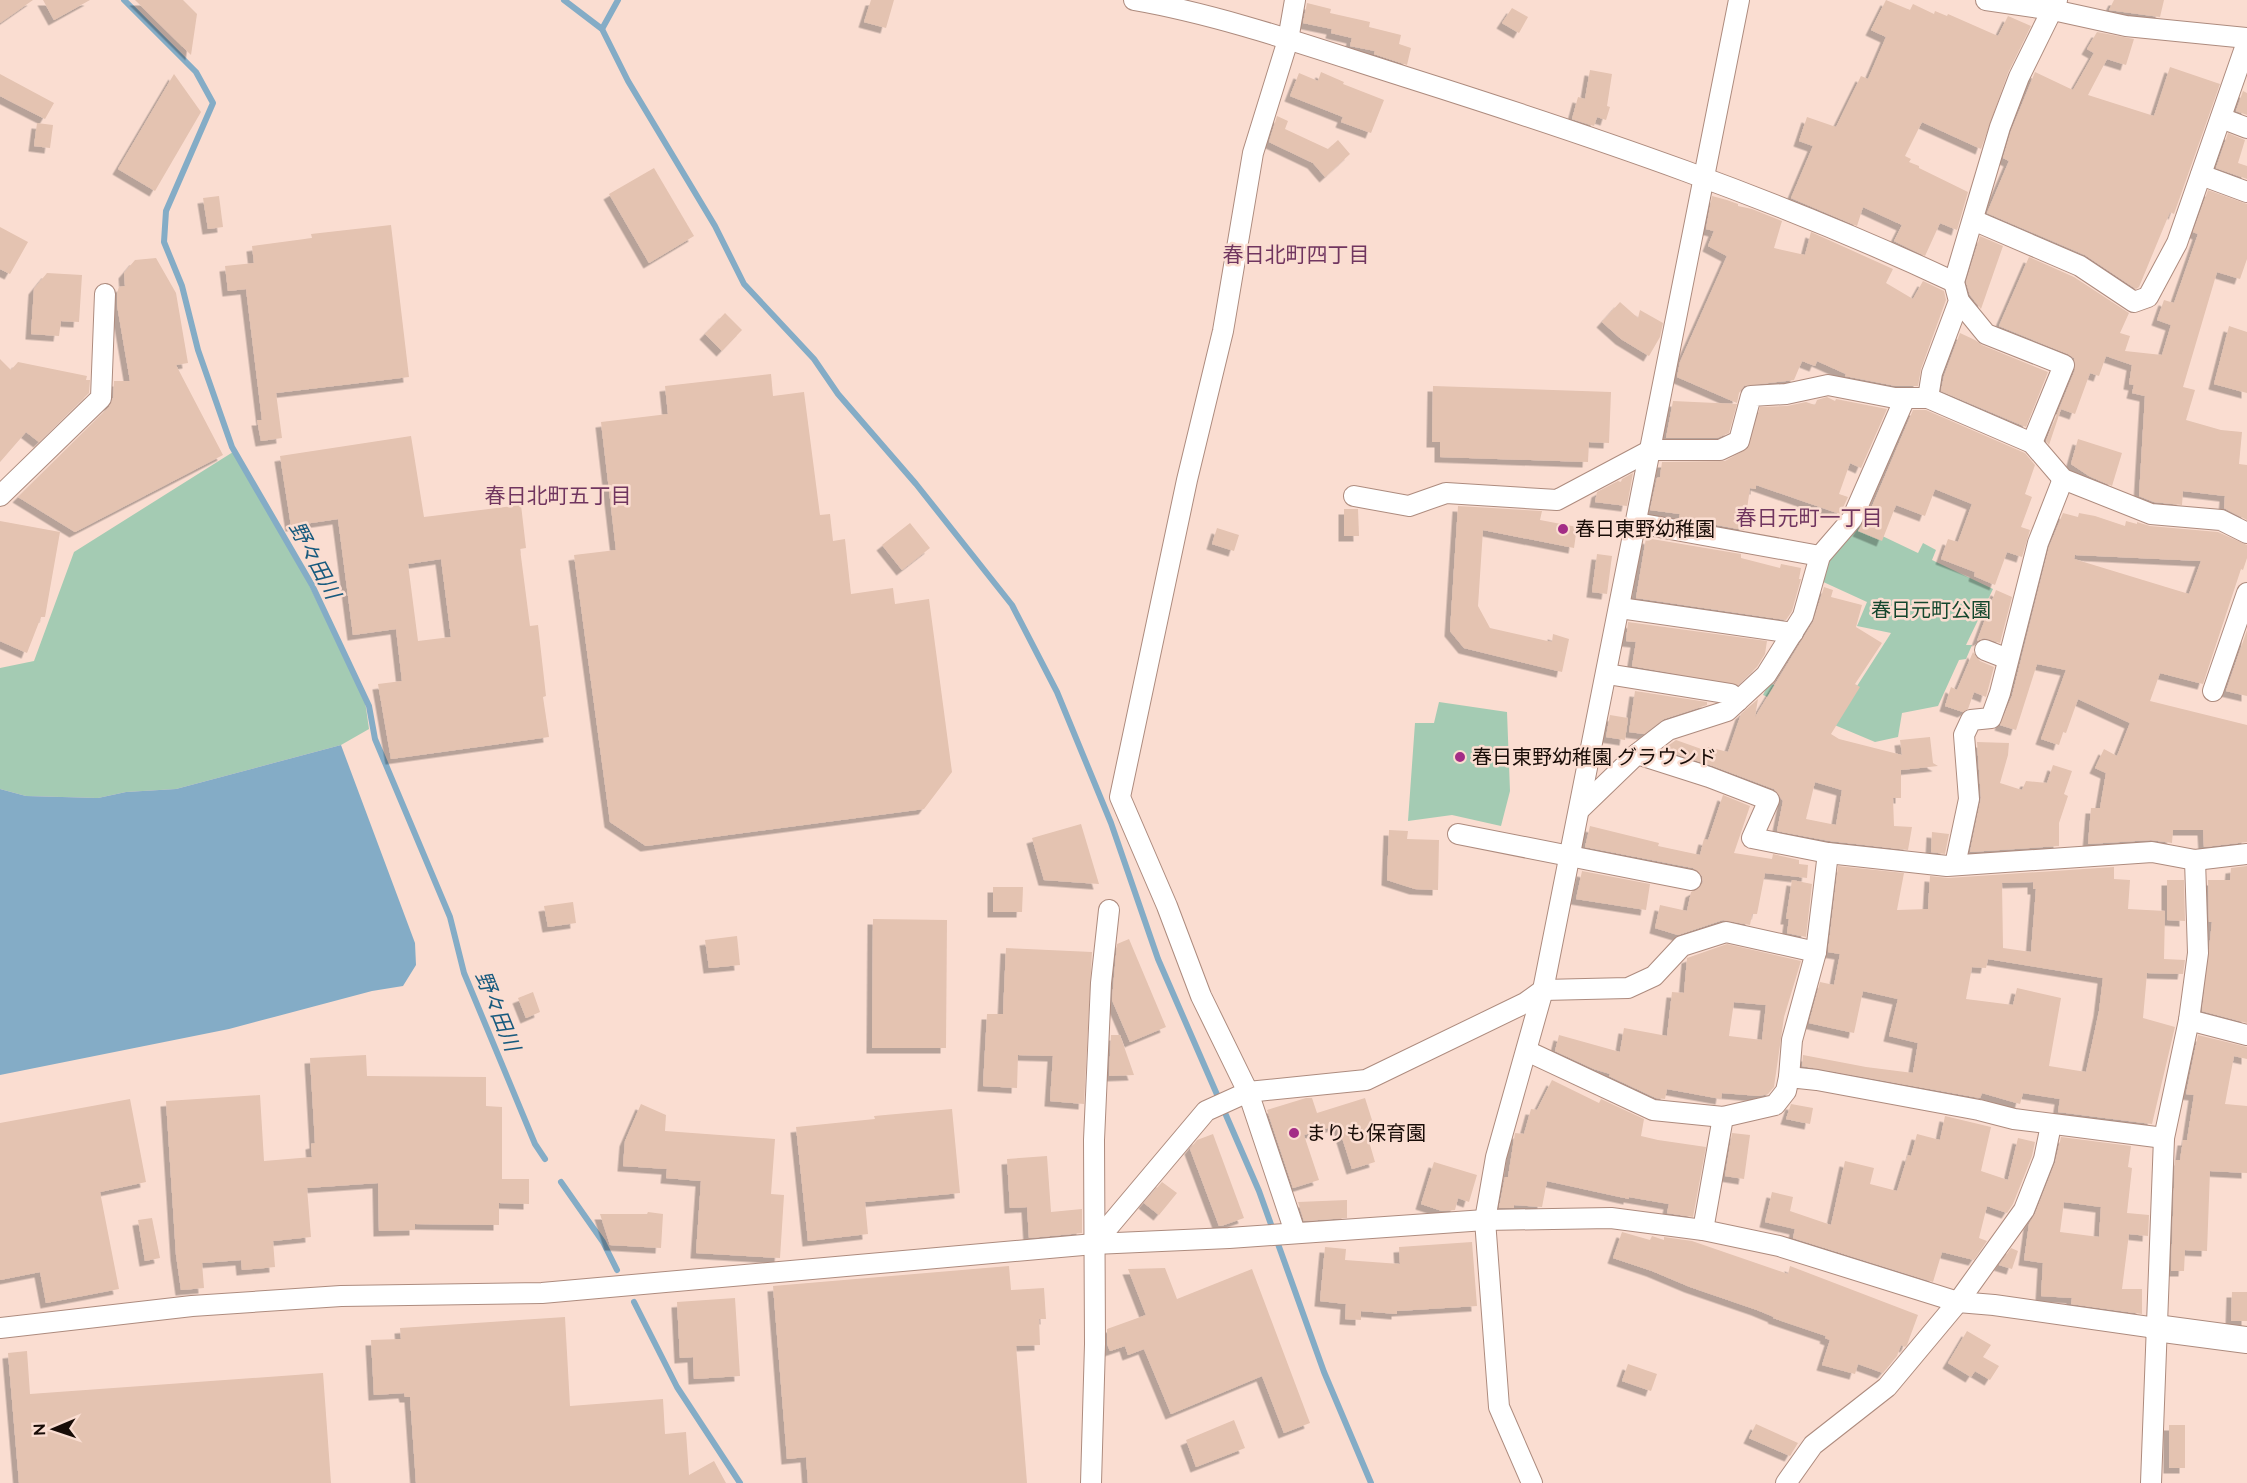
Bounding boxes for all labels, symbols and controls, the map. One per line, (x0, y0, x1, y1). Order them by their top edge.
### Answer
district label: 春日北町四丁目 (1223, 242, 1370, 267)
district label: 春日北町五丁目 (485, 483, 632, 508)
district label: 春日元町一丁目 (1736, 505, 1883, 530)
water label: 野々田川 (284, 517, 347, 605)
place label: 春日東野幼稚園 (1575, 517, 1715, 541)
marker: 春日東野幼稚園 (1556, 522, 1570, 536)
park label: 春日元町公園 (1871, 598, 1991, 622)
place label: 春日東野幼稚園 グラウンド (1472, 745, 1717, 769)
marker: 春日東野幼稚園 グラウンド (1453, 750, 1467, 764)
water label: 野々田川 (471, 967, 526, 1056)
place label: まりも保育園 (1306, 1121, 1426, 1145)
marker: まりも保育園 (1287, 1126, 1301, 1140)
north arrow (24, 1399, 84, 1459)
text: N (30, 1423, 49, 1436)

